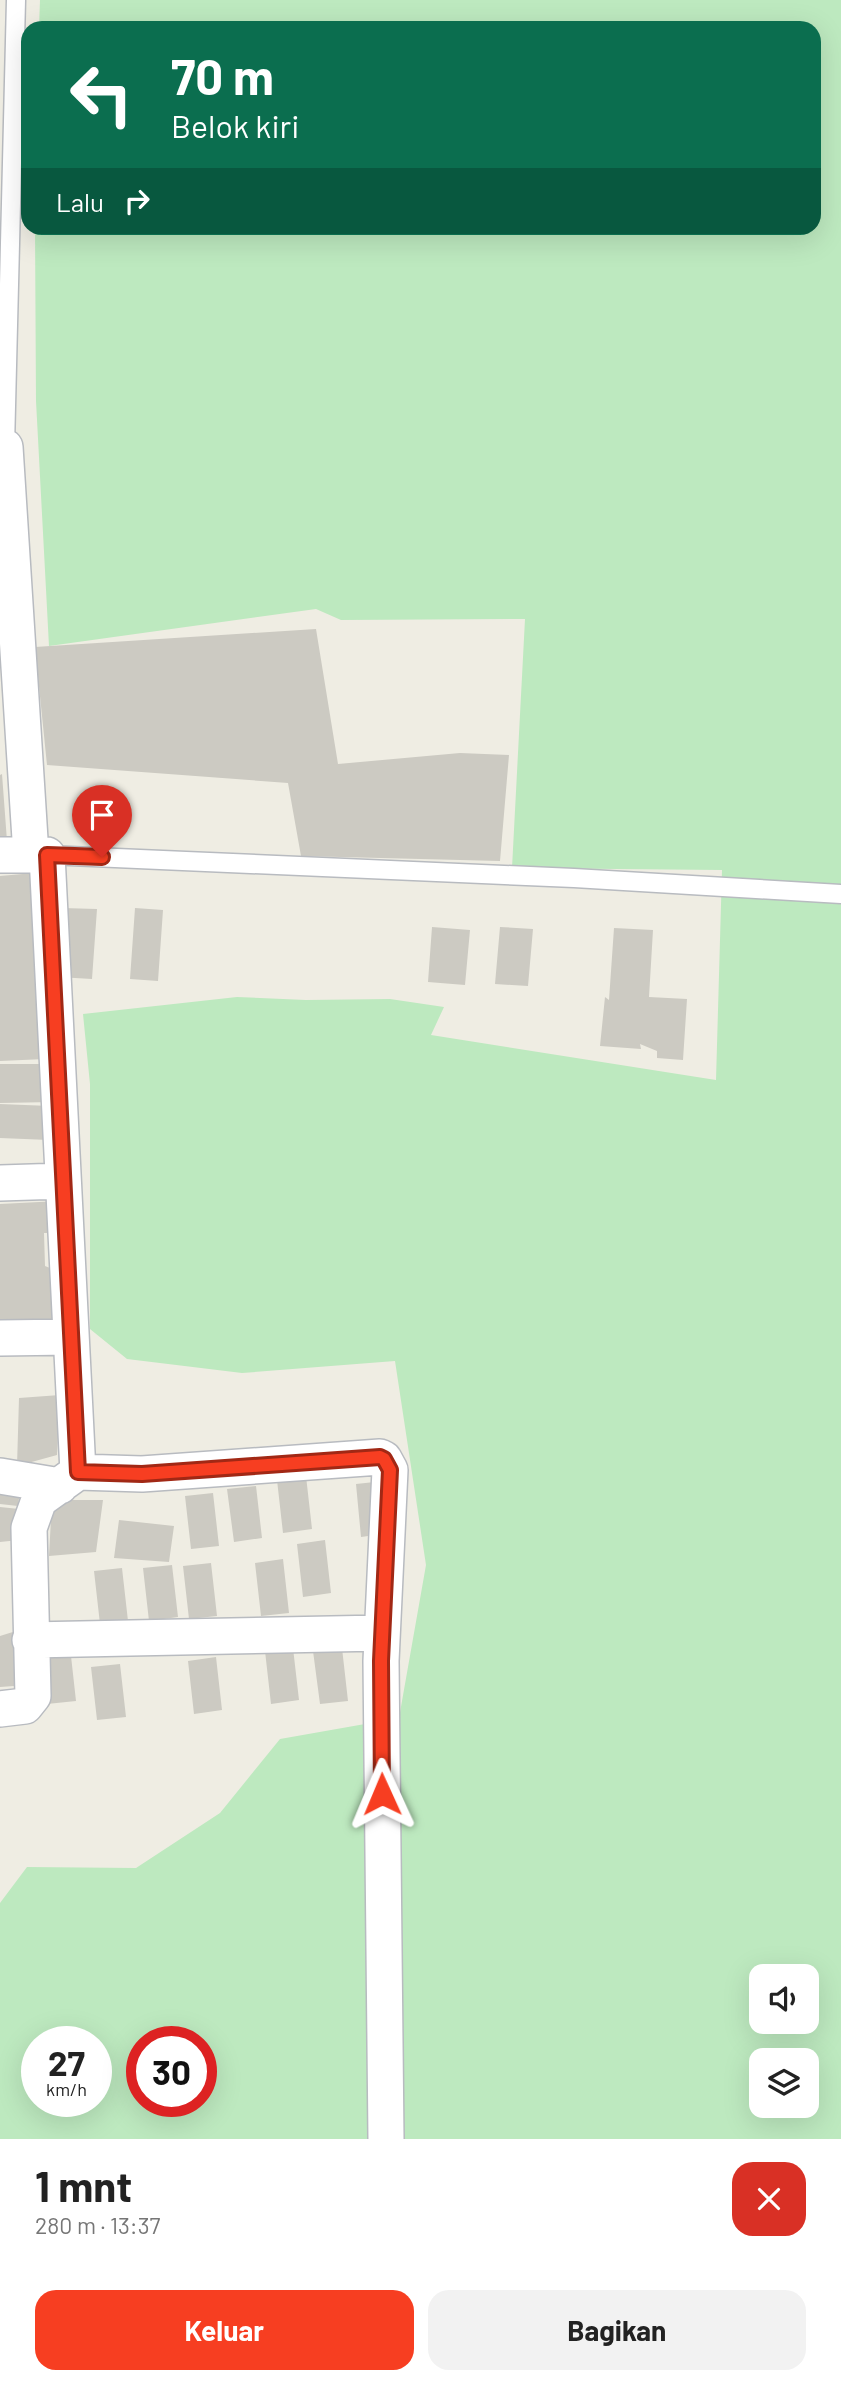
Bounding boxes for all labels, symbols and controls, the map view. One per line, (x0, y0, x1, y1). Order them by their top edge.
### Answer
text: 70 m (171, 46, 274, 105)
icon: left (56, 49, 147, 140)
text: Belok kiri (171, 106, 299, 144)
icon: right (118, 182, 156, 220)
text: Lalu (56, 186, 104, 217)
pin (72, 785, 132, 857)
icon: arrive (83, 796, 121, 834)
position arrow (345, 1757, 419, 1831)
map controls (749, 1964, 819, 2118)
button: sound (749, 1964, 819, 2034)
speed limit sign: 30 (126, 2026, 217, 2117)
text: 27 (48, 2041, 85, 2083)
button: layers (749, 2048, 819, 2118)
text: km/h (46, 2078, 87, 2100)
text: 1 mnt (35, 2160, 132, 2210)
button: close (732, 2162, 806, 2236)
text: 280 m · 13:37 (35, 2211, 160, 2239)
button: Keluar (35, 2290, 414, 2370)
button: Bagikan (428, 2290, 806, 2370)

